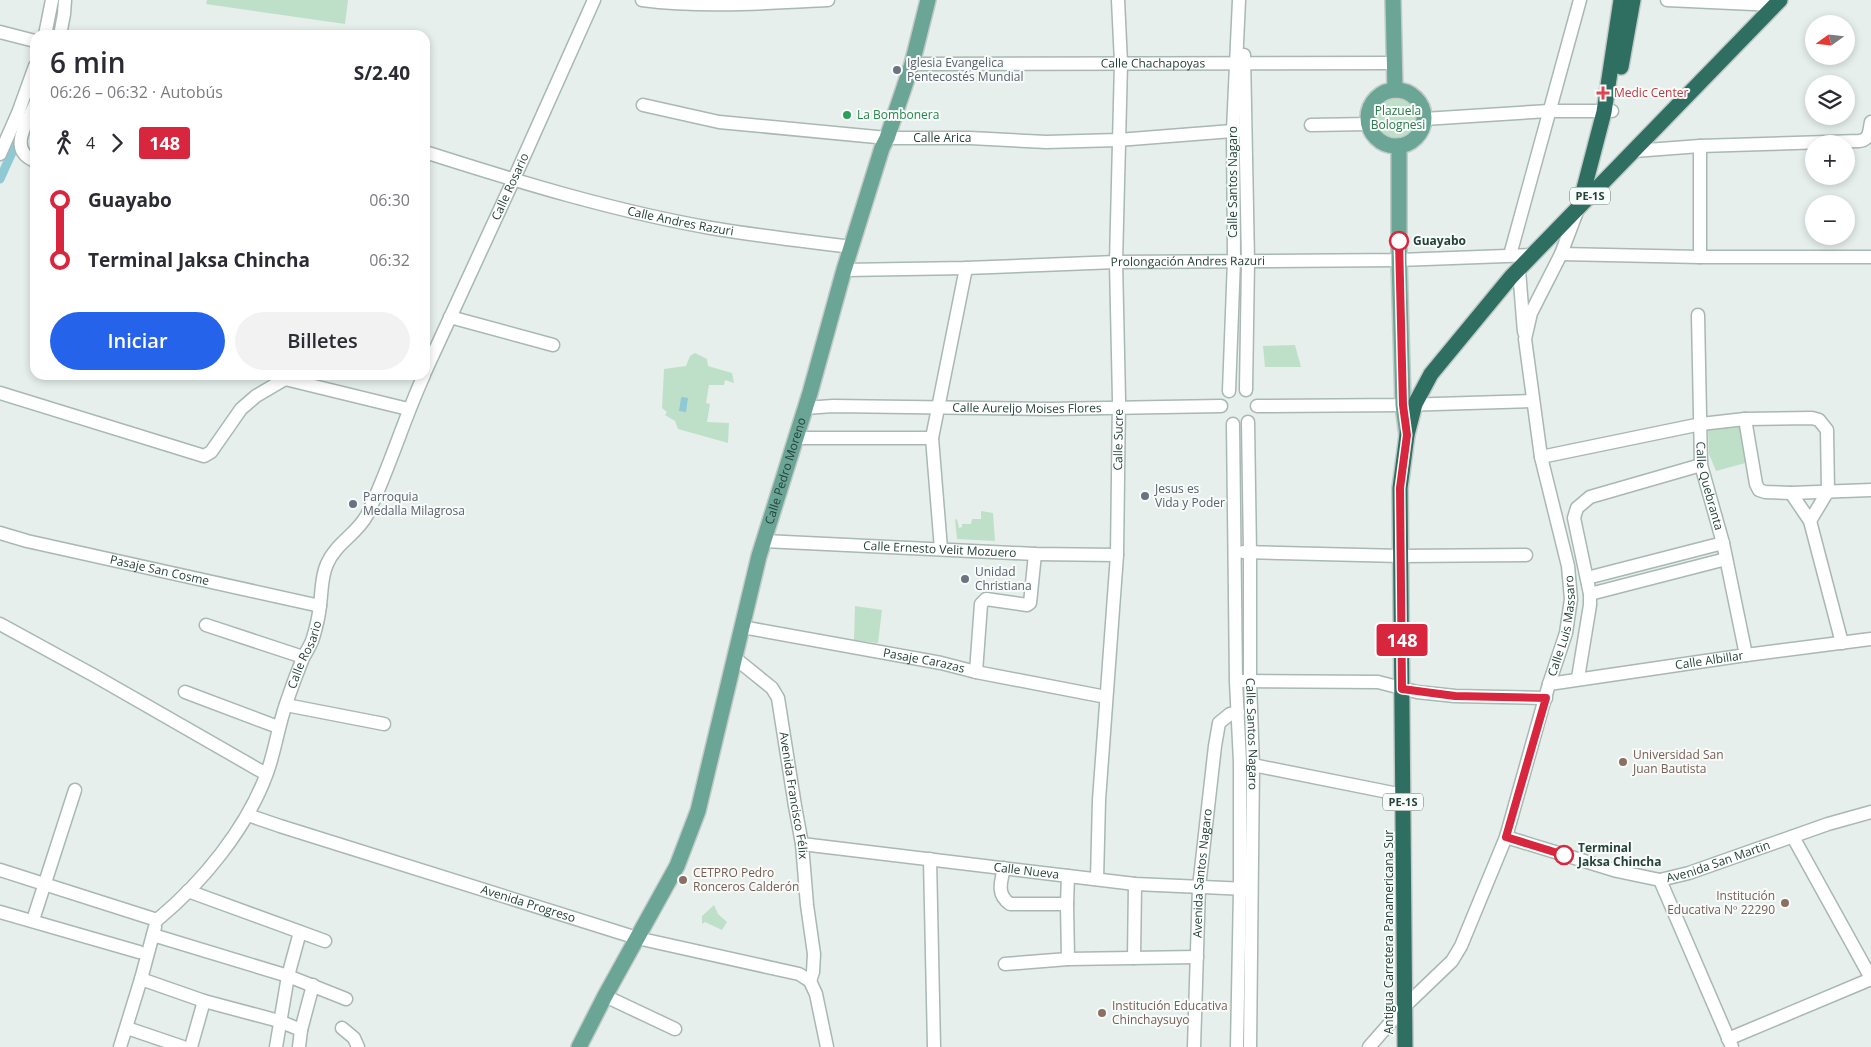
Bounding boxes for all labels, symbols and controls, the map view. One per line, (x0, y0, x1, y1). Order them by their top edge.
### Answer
north arrow (1805, 15, 1855, 65)
map controls (1805, 15, 1855, 245)
text: 6 min (50, 43, 126, 81)
place label: Iglesia Evangelica Pentecostés Mundial (907, 54, 1023, 85)
street label: Calle Chachapoyas (1101, 54, 1206, 72)
text: S/2.40 (354, 60, 410, 86)
marker: Iglesia Evangelica Pentecostés Mundial (891, 64, 903, 76)
button: layers (1805, 75, 1855, 125)
text: 06:26 – 06:32 · Autobús (50, 81, 223, 103)
place label: Medic Center (1614, 84, 1688, 101)
marker: Medic Center (1596, 86, 1610, 100)
park label: Plazuela Bolognesi (1371, 102, 1425, 133)
place label: La Bombonera (857, 106, 939, 123)
marker: La Bombonera (841, 109, 853, 121)
street label: Calle Santos Nagaro (1224, 126, 1241, 238)
icon: walk (50, 129, 78, 157)
icon: forward (103, 129, 131, 157)
street label: Calle Arica (913, 129, 971, 146)
text: 148 (149, 131, 180, 155)
text: 4 (86, 132, 95, 154)
button: + (1805, 135, 1855, 185)
street label: Calle Rosario (487, 150, 533, 223)
text: Guayabo (88, 187, 172, 213)
road number: PE-1S (1570, 188, 1610, 205)
text: 06:30 (369, 189, 410, 211)
button: − (1805, 195, 1855, 245)
street label: Calle Andres Razuri (626, 202, 735, 240)
marker: Guayabo (1389, 231, 1409, 251)
place label: Guayabo (1413, 232, 1466, 249)
text: Terminal Jaksa Chincha (88, 247, 310, 273)
text: 06:32 (369, 249, 410, 271)
street label: Prolongación Andres Razuri (1110, 252, 1265, 270)
button: Iniciar (50, 312, 225, 370)
button: Billetes (235, 312, 410, 370)
street label: Calle Aureljo Moises Flores (952, 399, 1102, 417)
street label: Calle Sucre (1109, 409, 1127, 471)
street label: Calle Pedro Moreno (760, 415, 810, 526)
street label: Calle Quebranta (1692, 441, 1728, 532)
place label: Jesus es Vida y Poder (1154, 480, 1225, 511)
place label: Parroquia Medalla Milagrosa (363, 488, 465, 519)
marker: Jesus es Vida y Poder (1139, 490, 1151, 502)
marker: Parroquia Medalla Milagrosa (347, 498, 359, 510)
street label: Calle Ernesto Velit Mozuero (863, 537, 1017, 561)
street label: Pasaje San Cosme (108, 551, 211, 589)
place label: Unidad Christiana (975, 563, 1032, 594)
marker: Unidad Christiana (959, 573, 971, 585)
street label: Calle Luis Massaro (1543, 575, 1579, 679)
street label: Calle Rosario (283, 619, 325, 691)
line badge: 148 (1373, 624, 1431, 656)
text: 148 (1387, 628, 1417, 652)
street label: Pasaje Carazas (882, 644, 967, 677)
street label: Calle Albillar (1674, 646, 1745, 673)
street label: Calle Santos Nagaro (1242, 678, 1262, 790)
street label: Avenida Francisco Félix (775, 730, 812, 861)
place label: Universidad San Juan Bautista (1632, 746, 1724, 777)
marker: Universidad San Juan Bautista (1617, 756, 1629, 768)
road number: PE-1S (1383, 794, 1423, 810)
street label: Avenida Santos Nagaro (1188, 808, 1216, 938)
street label: Antigua Carretera Panamericana Sur (1380, 830, 1397, 1034)
street label: Avenida San Martin (1664, 836, 1772, 886)
place label: Terminal Jaksa Chincha (1577, 839, 1661, 870)
marker: Terminal Jaksa Chincha (1554, 845, 1574, 865)
street label: Calle Nueva (993, 858, 1060, 883)
place label: CETPRO Pedro Ronceros Calderón (693, 864, 799, 895)
marker: CETPRO Pedro Ronceros Calderón (677, 874, 689, 886)
street label: Avenida Progreso (479, 881, 578, 926)
place label: Institución Educativa Nº 22290 (1667, 887, 1775, 918)
marker: Institución Educativa Nº 22290 (1779, 897, 1791, 909)
place label: Institución Educativa Chinchaysuyo (1112, 997, 1228, 1028)
marker: Institución Educativa Chinchaysuyo (1096, 1007, 1108, 1019)

